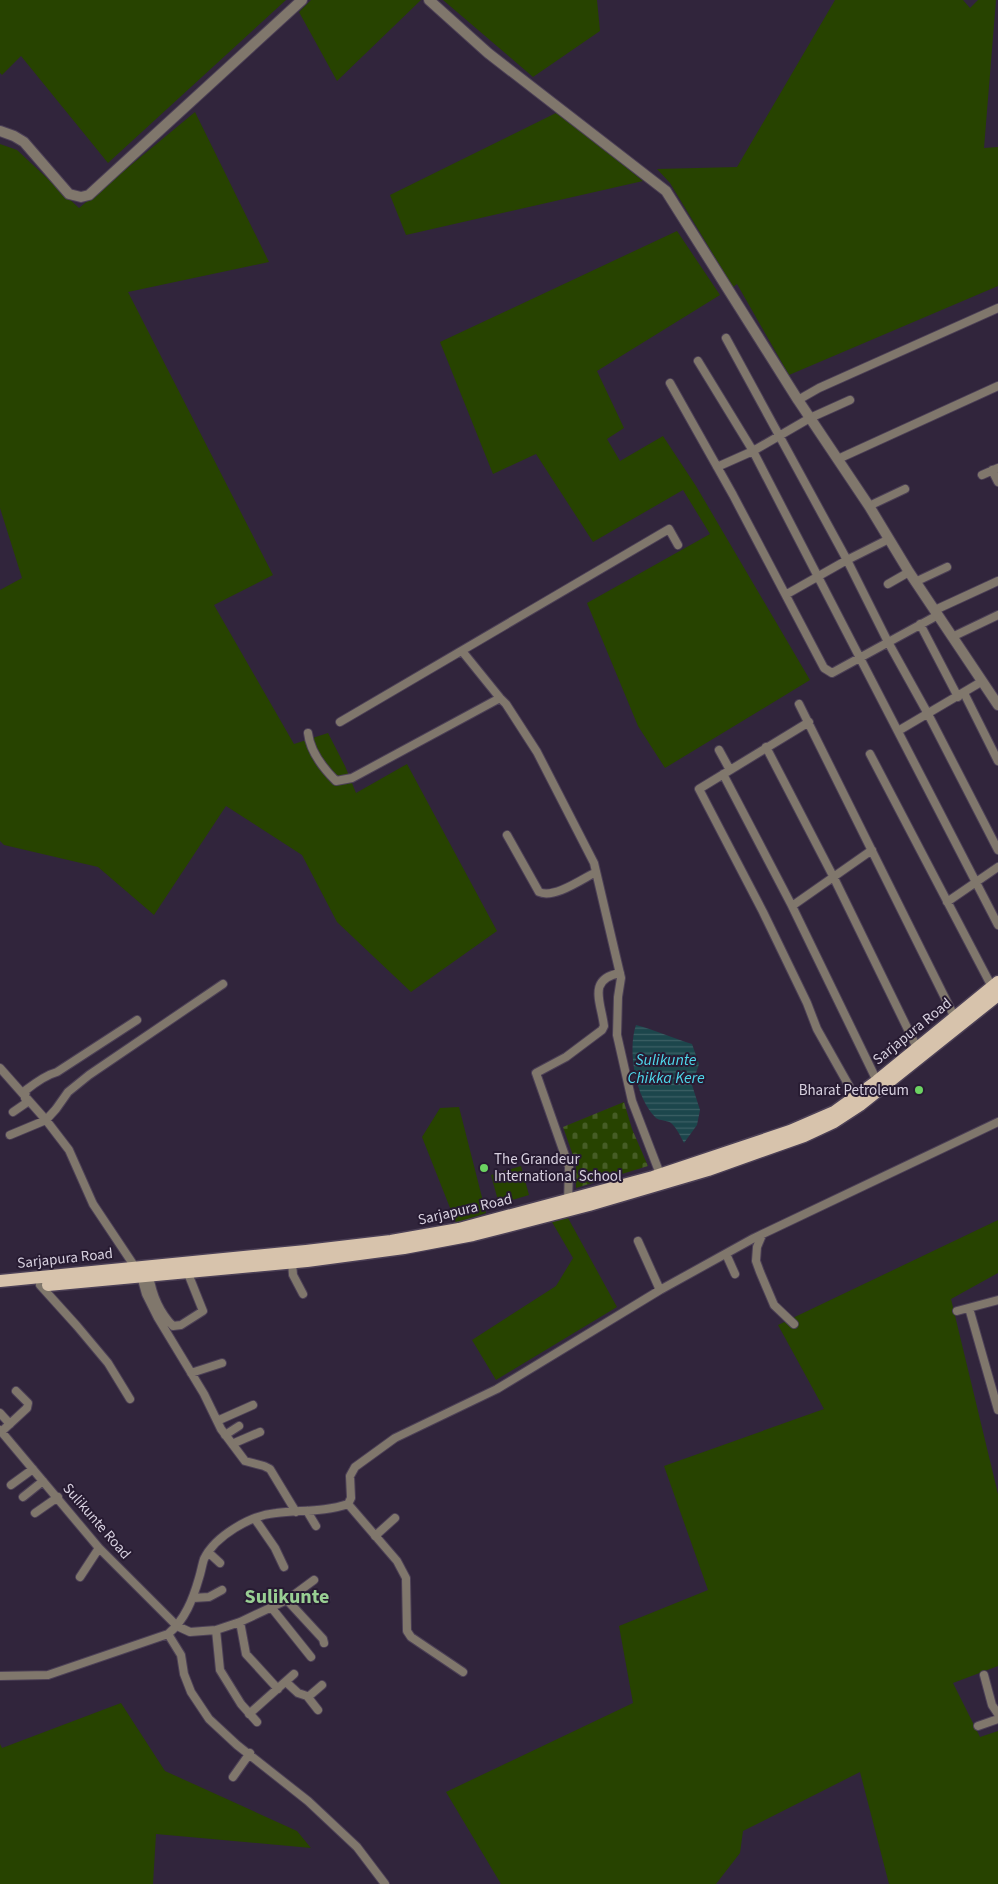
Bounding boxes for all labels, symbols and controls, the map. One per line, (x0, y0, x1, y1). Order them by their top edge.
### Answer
street label: Sarjapura Road (868, 993, 956, 1070)
water label: Sulikunte Chikka Kere (627, 1049, 705, 1089)
place label: Bharat Petroleum (799, 1080, 909, 1101)
marker: Bharat Petroleum (913, 1084, 925, 1096)
place label: The Grandeur International School (494, 1149, 622, 1187)
marker: The Grandeur International School (478, 1162, 490, 1174)
street label: Sarjapura Road (416, 1188, 514, 1231)
street label: Sarjapura Road (16, 1243, 114, 1274)
street label: Sulikunte Road (58, 1479, 136, 1564)
district label: Sulikunte (245, 1583, 329, 1611)

